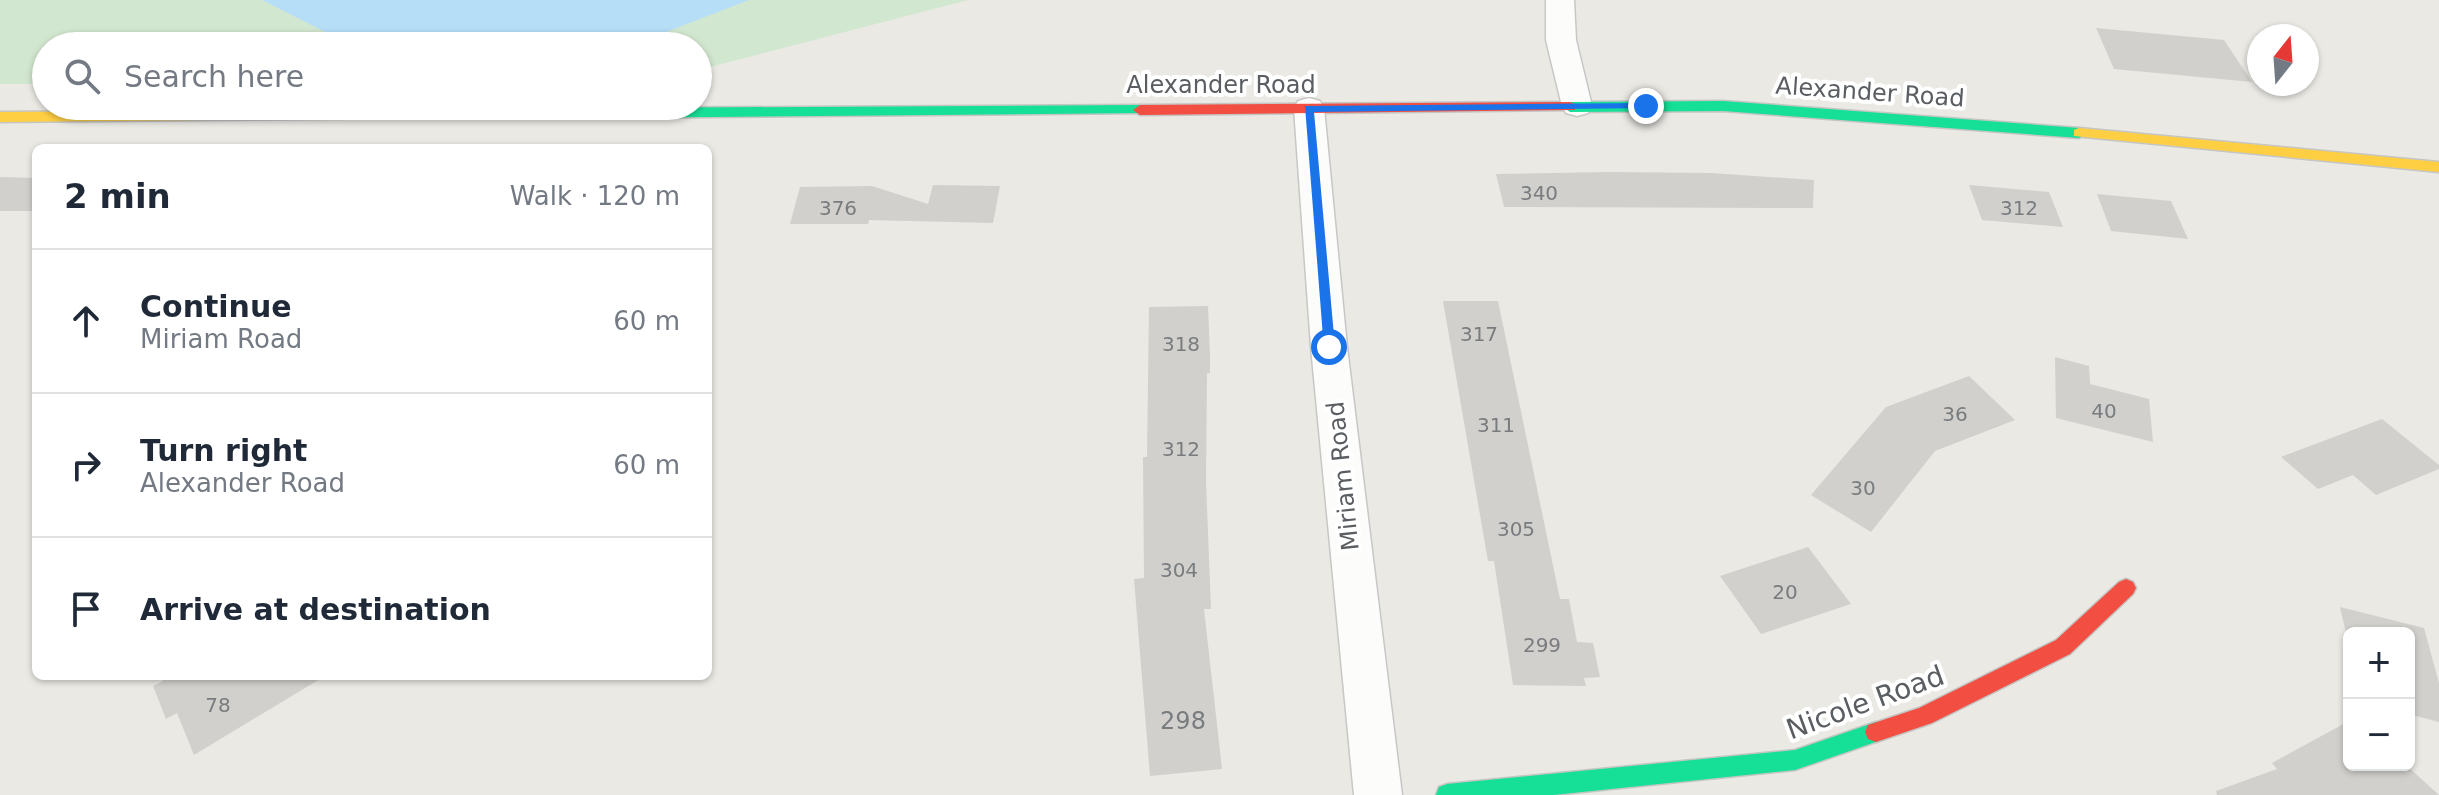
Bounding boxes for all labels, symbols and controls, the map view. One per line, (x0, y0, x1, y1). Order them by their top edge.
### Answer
north arrow (2247, 24, 2319, 96)
search box (32, 32, 712, 120)
icon: search (60, 54, 104, 98)
text: Search here (124, 59, 304, 94)
street label: Alexander Road (1126, 71, 1316, 99)
street label: Alexander Road (1775, 71, 1965, 113)
route end (1628, 88, 1664, 124)
text: 2 min (64, 176, 171, 216)
text: Walk · 120 m (510, 181, 680, 211)
house number: 340 (1520, 181, 1558, 205)
house number: 376 (819, 196, 857, 220)
house number: 312 (2000, 196, 2038, 220)
text: Continue (140, 289, 292, 324)
icon: ahead (64, 299, 108, 343)
text: 60 m (613, 306, 680, 336)
house number: 317 (1460, 322, 1498, 346)
text: Miriam Road (140, 324, 302, 354)
route start (1311, 329, 1347, 365)
house number: 318 (1162, 332, 1200, 356)
house number: 40 (2091, 399, 2117, 423)
street label: Miriam Road (1321, 400, 1365, 552)
house number: 36 (1942, 402, 1968, 426)
house number: 311 (1477, 413, 1515, 437)
text: Turn right (140, 433, 307, 468)
house number: 312 (1162, 437, 1200, 461)
icon: right (64, 443, 108, 487)
text: 60 m (613, 450, 680, 480)
text: Alexander Road (140, 468, 345, 498)
house number: 30 (1850, 476, 1876, 500)
house number: 305 (1497, 517, 1535, 541)
house number: 304 (1160, 558, 1198, 582)
house number: 20 (1772, 580, 1798, 604)
icon: arrive (64, 587, 108, 631)
text: Arrive at destination (140, 592, 491, 627)
map controls (2343, 627, 2415, 771)
button: + (2343, 627, 2415, 699)
house number: 299 (1523, 633, 1561, 657)
street label: Nicole Road (1782, 659, 1949, 746)
house number: 78 (205, 693, 231, 717)
button: − (2343, 699, 2415, 771)
house number: 298 (1160, 707, 1206, 735)

